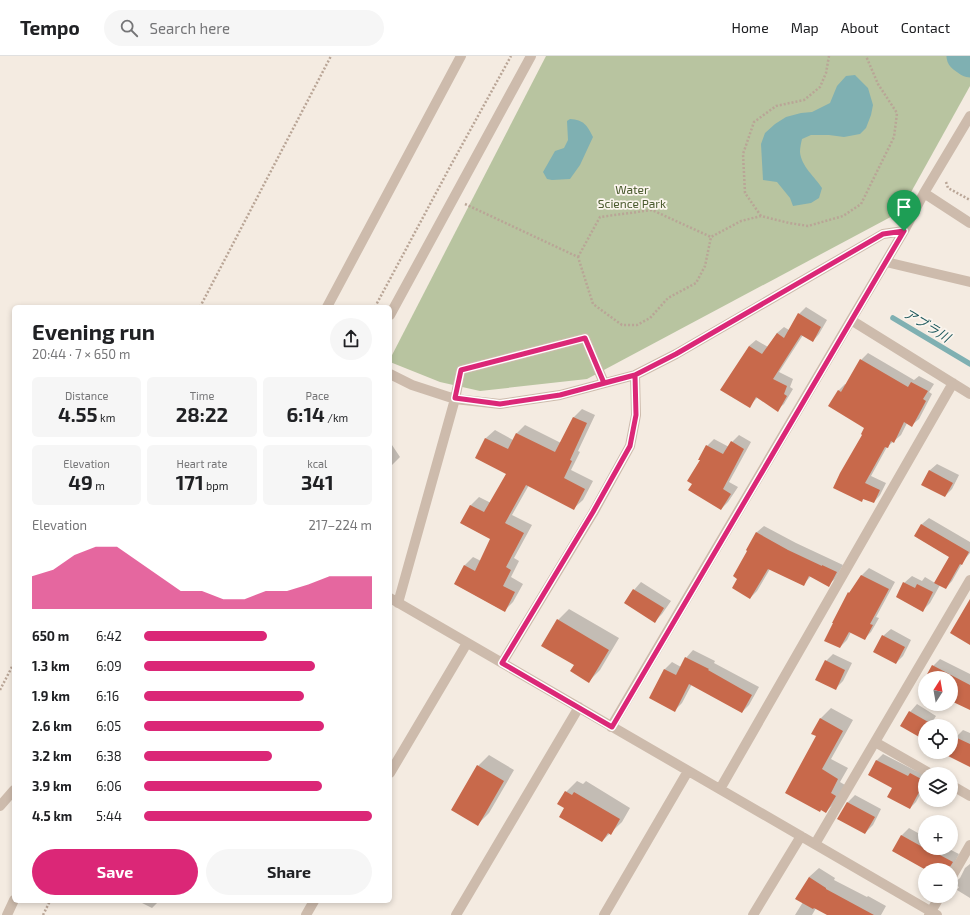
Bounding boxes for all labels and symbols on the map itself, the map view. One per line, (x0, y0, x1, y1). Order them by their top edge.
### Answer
park label: Water Science Park (598, 182, 666, 210)
pin (887, 190, 921, 231)
water label: アブラ川 (901, 305, 955, 346)
north arrow (918, 671, 958, 711)

